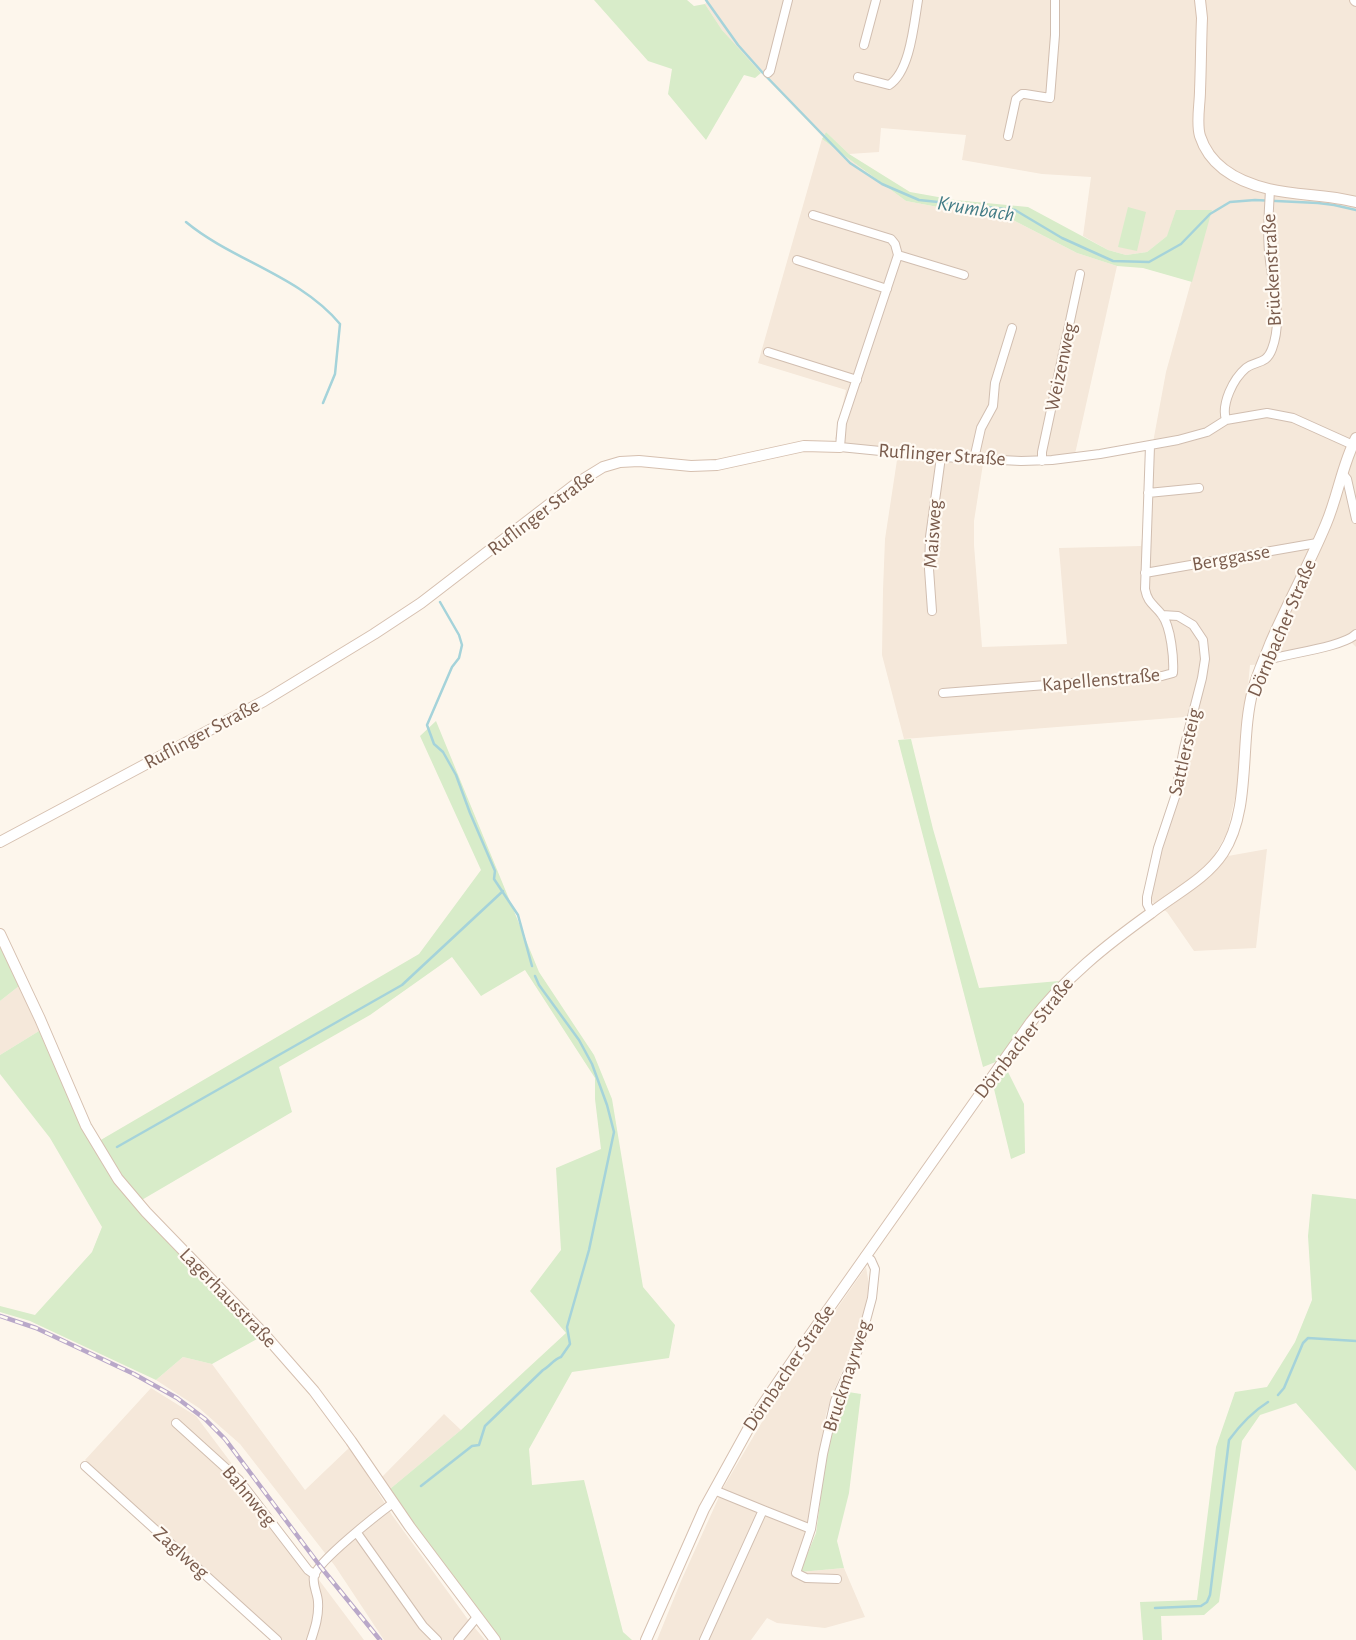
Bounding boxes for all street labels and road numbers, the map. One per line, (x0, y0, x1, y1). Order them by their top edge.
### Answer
street label: Brückenstraße (1257, 213, 1287, 327)
street label: Weizenweg (1040, 320, 1082, 414)
street label: Ruflinger Straße (878, 439, 1006, 471)
street label: Ruflinger Straße (483, 465, 599, 561)
street label: Maisweg (919, 499, 947, 569)
street label: Berggasse (1190, 539, 1272, 577)
street label: Dörnbacher Straße (1242, 555, 1322, 701)
street label: Kapellenstraße (1041, 663, 1161, 697)
street label: Ruflinger Straße (140, 693, 264, 775)
street label: Sattlersteig (1163, 706, 1207, 798)
street label: Dörnbacher Straße (969, 972, 1079, 1104)
street label: Lagerhausstraße (174, 1243, 282, 1353)
street label: Dörnbacher Straße (738, 1300, 840, 1436)
street label: Bruckmayrweg (818, 1317, 876, 1435)
street label: Bahnweg (217, 1461, 281, 1531)
street label: Zaglweg (148, 1522, 214, 1584)

